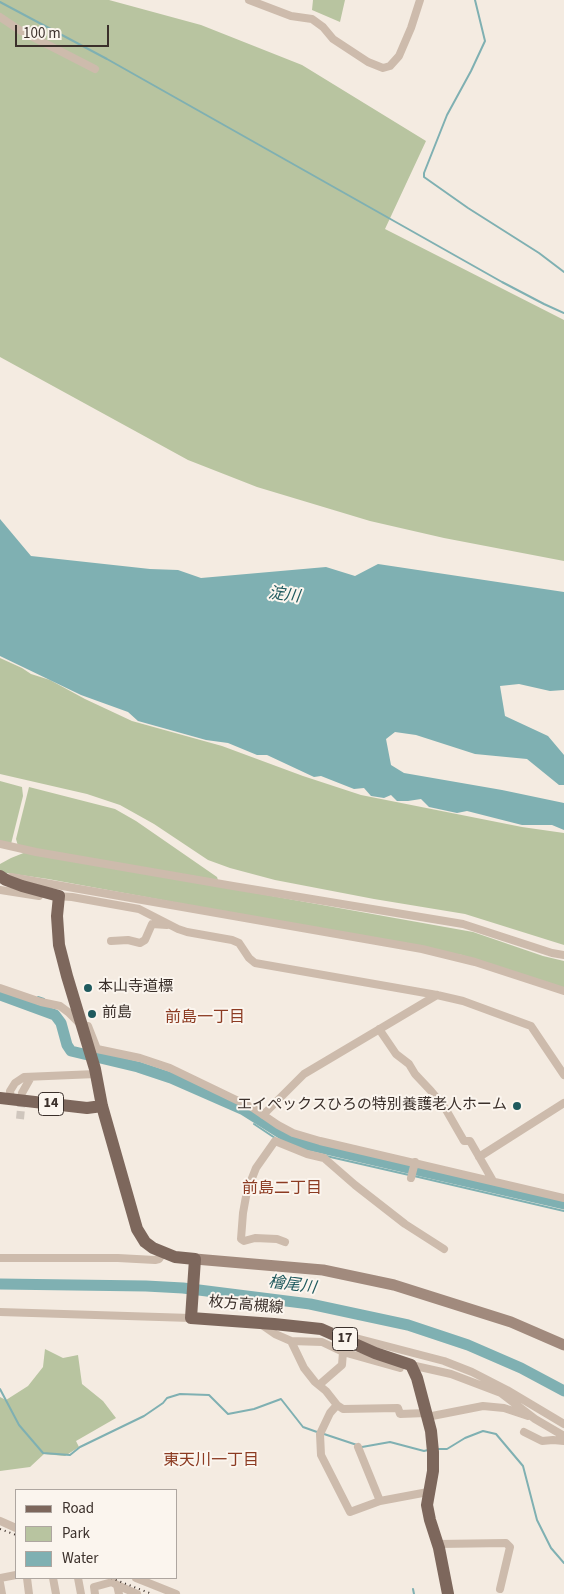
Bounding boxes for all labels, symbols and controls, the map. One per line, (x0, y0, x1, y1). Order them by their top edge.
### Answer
scale bar (18, 15, 111, 47)
text: 100 m (23, 23, 61, 44)
water label: 淀川 (267, 585, 301, 607)
place label: 本山寺道標 (98, 979, 173, 997)
marker: 本山寺道標 (82, 982, 94, 994)
place label: 前島 (102, 1005, 132, 1023)
marker: 前島 (86, 1008, 98, 1020)
district label: 前島一丁目 (165, 1008, 245, 1028)
road number: 14 (38, 1092, 64, 1116)
place label: エイぺックスひろの特別養護老人ホーム (237, 1097, 507, 1115)
marker: エイぺックスひろの特別養護老人ホーム (511, 1100, 523, 1112)
district label: 前島二丁目 (242, 1179, 322, 1199)
water label: 檜尾川 (267, 1273, 317, 1299)
street label: 枚方高槻線 (208, 1294, 284, 1318)
road number: 17 (332, 1328, 358, 1350)
district label: 東天川一丁目 (163, 1451, 259, 1471)
legend (15, 1489, 178, 1579)
text: Road (62, 1498, 94, 1519)
text: Park (62, 1523, 90, 1544)
text: Water (62, 1548, 98, 1569)

